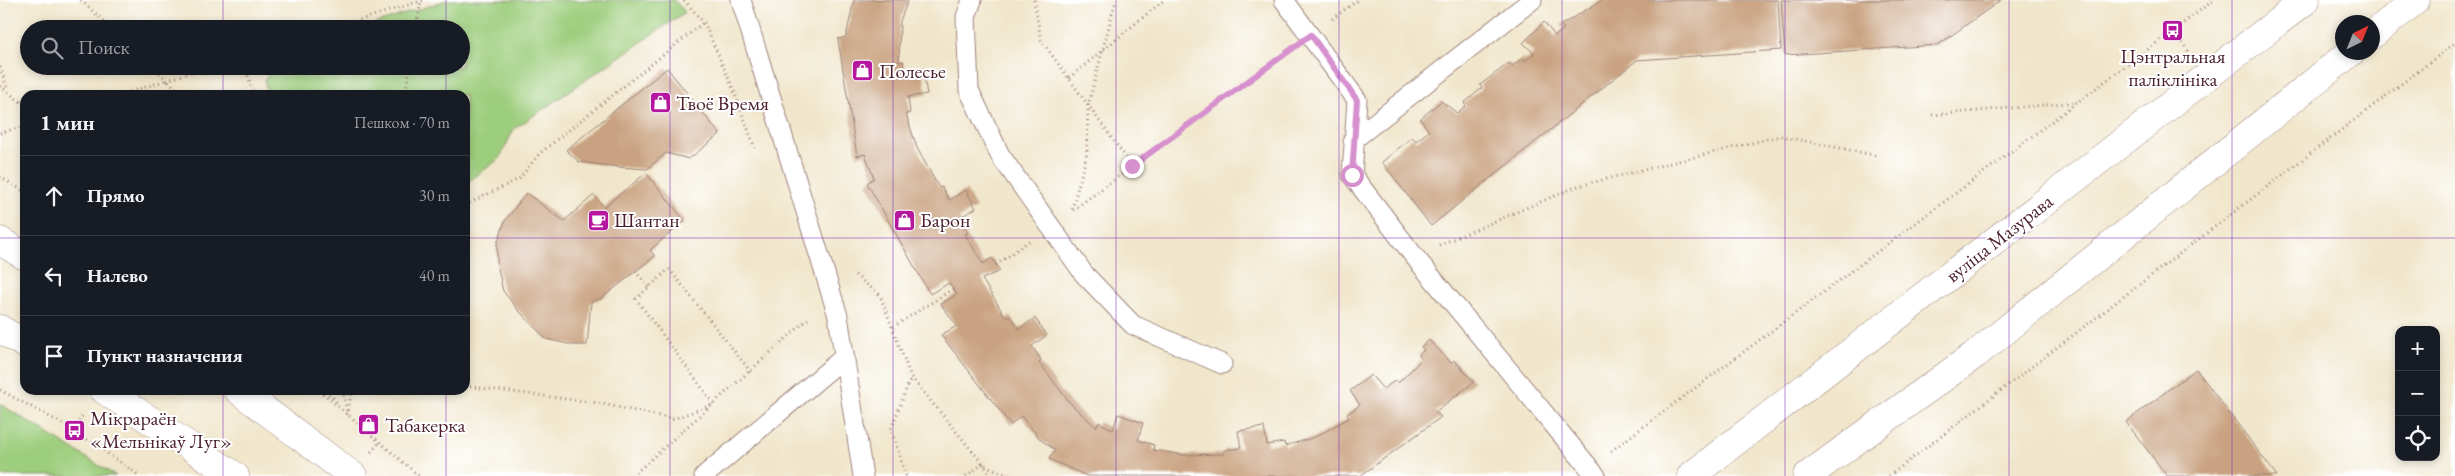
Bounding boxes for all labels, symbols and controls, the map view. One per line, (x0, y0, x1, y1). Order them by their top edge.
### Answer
north arrow (2335, 15, 2380, 60)
bus stop icon: Цэнтральная паліклініка (2161, 18, 2185, 42)
search box (20, 20, 470, 75)
icon: search (38, 34, 66, 62)
text: Поиск (78, 35, 130, 60)
place label: Цэнтральная паліклініка (2120, 43, 2226, 92)
place label: Полесье (879, 58, 946, 84)
shop icon: Полесье (851, 59, 875, 83)
place label: Твоё Время (676, 90, 769, 116)
shop icon: Твоё Время (648, 91, 672, 115)
text: 1 мин (40, 109, 95, 136)
text: Пешком · 70 m (354, 112, 450, 133)
route end (1121, 155, 1144, 178)
route start (1341, 164, 1364, 187)
icon: ahead (40, 182, 68, 210)
text: Прямо (87, 183, 145, 208)
text: 30 m (419, 185, 450, 206)
street label: вуліца Мазурава (1940, 188, 2058, 288)
place label: Шантан (614, 207, 680, 233)
place label: Барон (920, 207, 970, 233)
cafe icon: Шантан (586, 208, 610, 232)
shop icon: Барон (892, 208, 916, 232)
icon: left (40, 262, 68, 290)
text: Налево (87, 263, 148, 288)
text: 40 m (419, 265, 450, 286)
map controls (2395, 326, 2440, 461)
button: + (2395, 326, 2440, 371)
icon: arrive (40, 342, 68, 370)
text: Пункт назначения (87, 343, 243, 368)
button: − (2395, 371, 2440, 416)
place label: Мікрараён «Мельнікаў Луг» (90, 405, 232, 454)
place label: Табакерка (385, 412, 466, 438)
shop icon: Табакерка (357, 413, 381, 437)
button: locate (2395, 416, 2440, 461)
bus stop icon: Мікрараён «Мельнікаў Луг» (62, 418, 86, 442)

